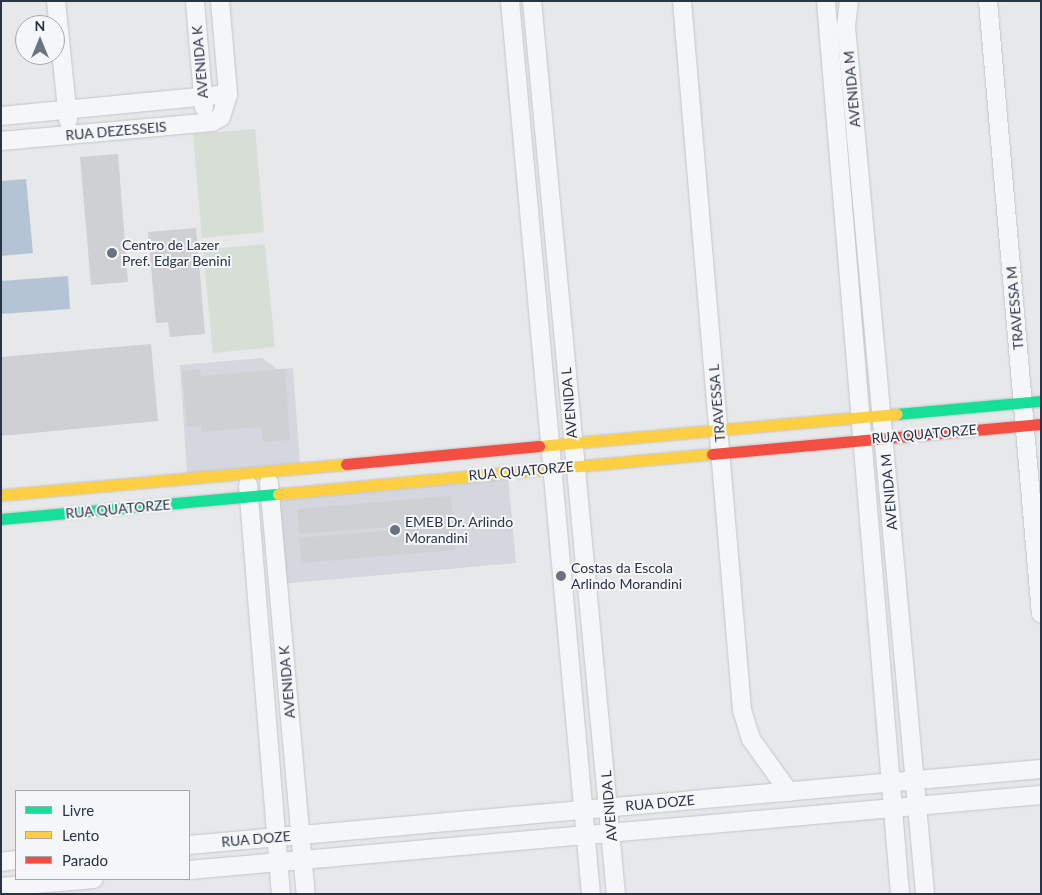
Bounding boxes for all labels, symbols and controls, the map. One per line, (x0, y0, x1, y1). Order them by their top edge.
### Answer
north arrow (15, 15, 65, 65)
text: N (35, 17, 45, 34)
street label: AVENIDA K (188, 25, 212, 99)
street label: AVENIDA M (840, 50, 864, 128)
street label: RUA DEZESSEIS (65, 118, 167, 144)
place label: Centro de Lazer Pref. Edgar Benini (122, 237, 231, 270)
marker: Centro de Lazer Pref. Edgar Benini (106, 247, 118, 259)
street label: TRAVESSA M (1003, 265, 1027, 351)
street label: TRAVESSA L (705, 363, 729, 443)
street label: AVENIDA L (558, 367, 580, 439)
street label: RUA QUATORZE (871, 421, 977, 447)
street label: AVENIDA M (877, 453, 901, 531)
street label: RUA QUATORZE (468, 458, 574, 484)
street label: RUA QUATORZE (65, 496, 171, 522)
place label: EMEB Dr. Arlindo Morandini (405, 514, 514, 546)
marker: EMEB Dr. Arlindo Morandini (389, 524, 401, 536)
place label: Costas da Escola Arlindo Morandini (571, 560, 682, 592)
marker: Costas da Escola Arlindo Morandini (555, 570, 567, 582)
street label: AVENIDA K (275, 645, 299, 719)
street label: AVENIDA L (598, 770, 620, 842)
legend (15, 790, 190, 880)
street label: RUA DOZE (624, 792, 696, 814)
text: Livre (62, 801, 94, 819)
text: Lento (62, 826, 99, 844)
street label: RUA DOZE (220, 828, 292, 850)
text: Parado (62, 851, 108, 869)

